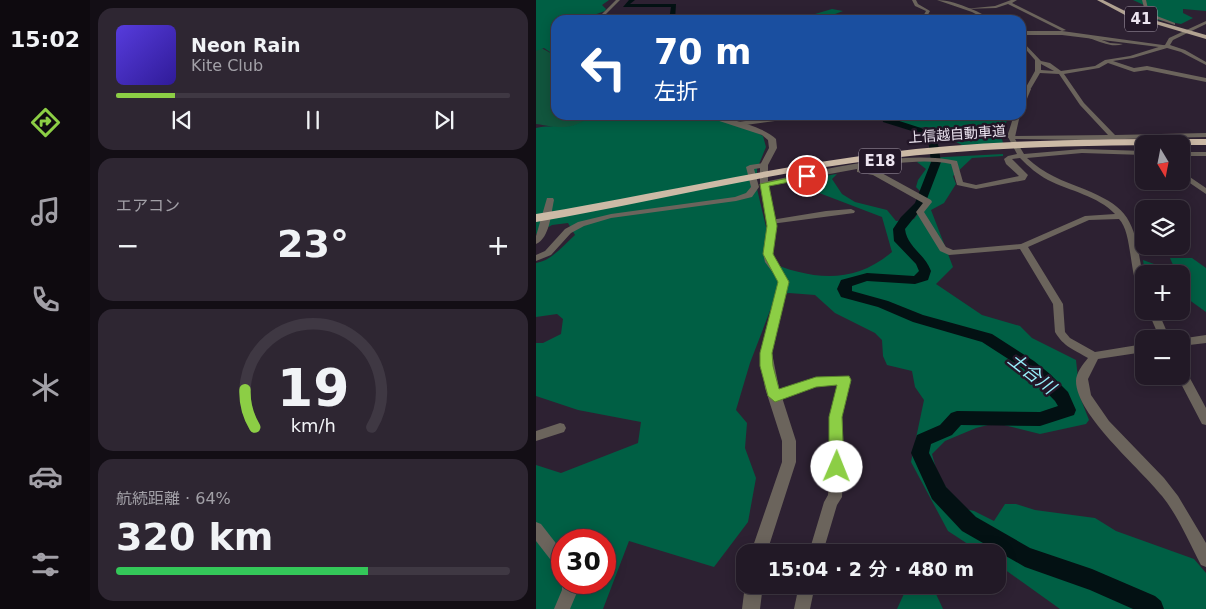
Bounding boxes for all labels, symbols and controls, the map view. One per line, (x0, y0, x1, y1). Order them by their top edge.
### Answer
road number: 41 (1125, 6, 1157, 32)
text: 15:02 (10, 27, 80, 52)
text: 70 m (654, 32, 751, 72)
text: Neon Rain (191, 34, 300, 56)
icon: left (571, 35, 636, 100)
text: Kite Club (191, 56, 263, 75)
text: 左折 (654, 79, 698, 104)
icon: directions (28, 105, 63, 140)
icon: previous (168, 106, 196, 134)
icon: pause (299, 106, 327, 134)
icon: next (430, 106, 458, 134)
street label: 上信越自動車道 (908, 123, 1006, 145)
north arrow (1135, 135, 1190, 190)
map controls (1135, 135, 1190, 385)
road number: E18 (859, 148, 901, 174)
pin (786, 155, 828, 197)
icon: arrive (793, 162, 821, 190)
icon: music (28, 194, 63, 229)
text: エアコン (116, 196, 180, 215)
button: layers (1135, 200, 1190, 255)
text: 23° (277, 222, 349, 266)
text: − (116, 229, 139, 262)
text: + (487, 229, 510, 262)
button: + (1135, 265, 1190, 320)
icon: phone (28, 282, 63, 317)
button: − (1135, 330, 1190, 385)
water label: 土合川 (1004, 348, 1061, 399)
text: 19 (277, 358, 349, 418)
icon: climate (28, 370, 63, 405)
text: km/h (290, 415, 336, 436)
position arrow (810, 440, 862, 492)
icon: car (28, 459, 63, 494)
text: 航続距離 · 64% (116, 489, 231, 508)
text: 320 km (116, 515, 273, 559)
speed limit sign: 30 (551, 529, 616, 594)
icon: filters (28, 547, 63, 582)
text: 15:04 · 2 分 · 480 m (768, 558, 974, 580)

